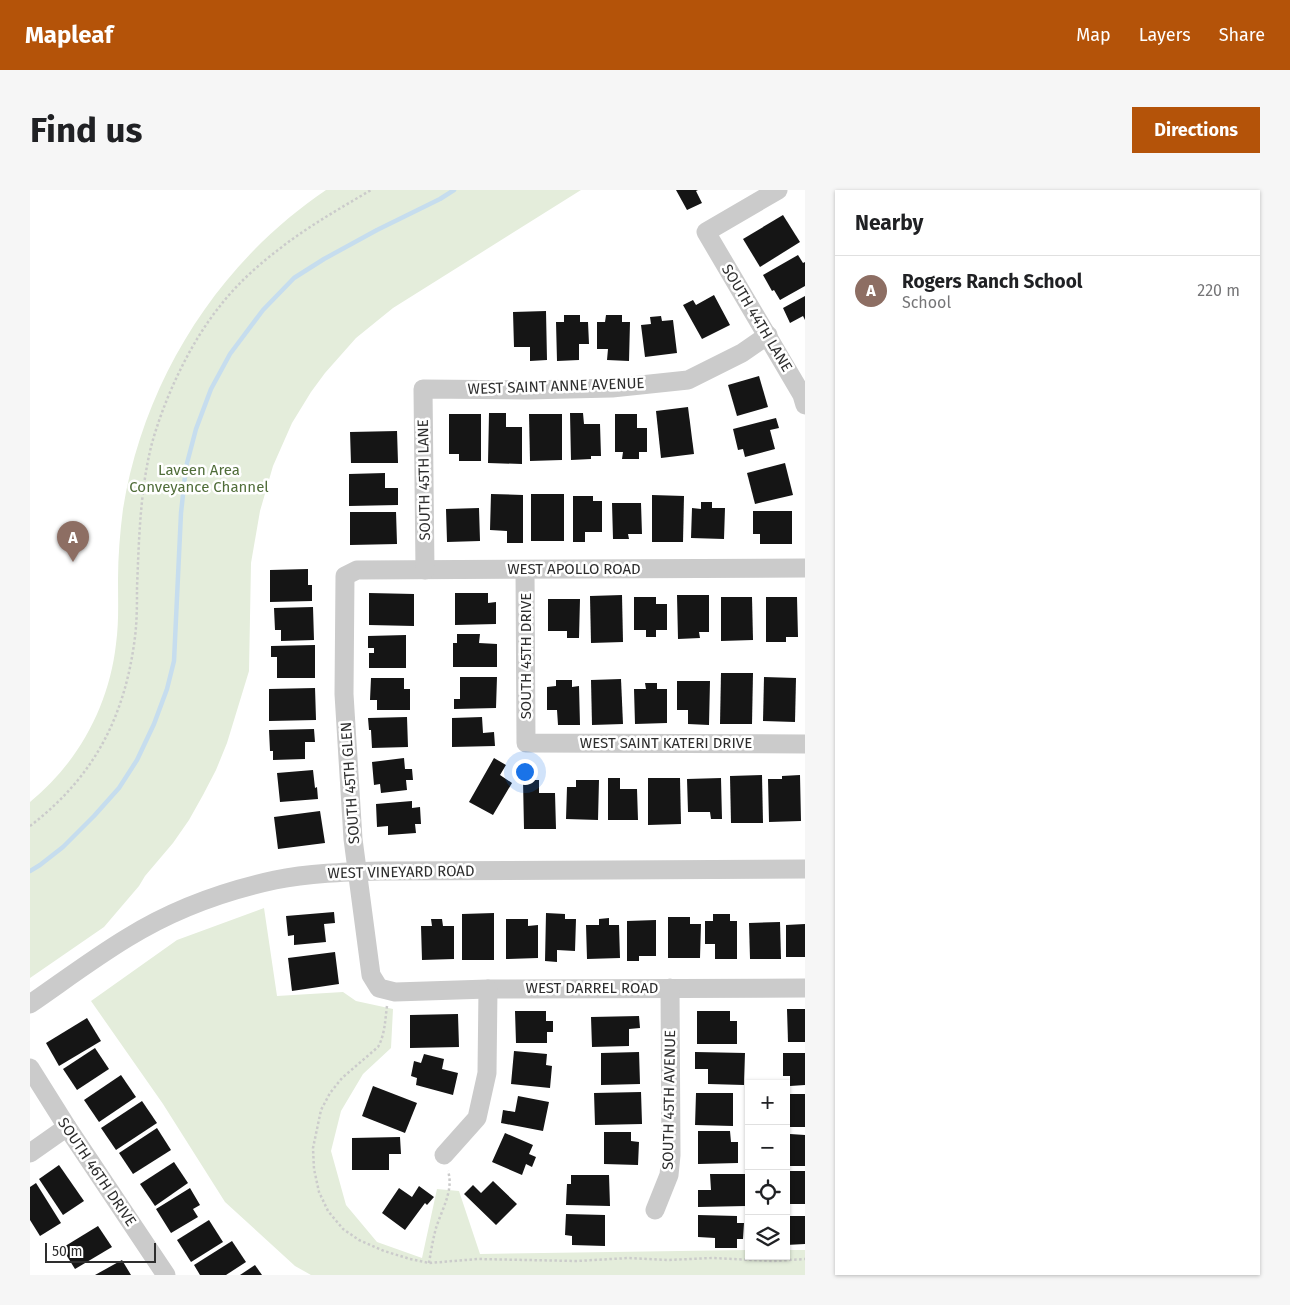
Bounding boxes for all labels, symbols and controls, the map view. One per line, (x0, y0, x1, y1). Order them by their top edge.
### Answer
text: Mapleaf (25, 21, 113, 49)
text: Map (1076, 24, 1111, 46)
text: Layers (1139, 24, 1191, 46)
text: Share (1219, 24, 1265, 46)
button: Directions (1132, 107, 1260, 153)
text: Find us (30, 109, 142, 151)
text: Nearby (855, 210, 923, 236)
street label: SOUTH 44TH LANE (718, 261, 796, 375)
text: Rogers Ranch School (902, 270, 1082, 293)
text: A (866, 281, 876, 300)
text: 220 m (1197, 281, 1240, 300)
text: School (902, 293, 951, 312)
street label: WEST SAINT ANNE AVENUE (467, 374, 645, 398)
street label: SOUTH 45TH LANE (414, 419, 434, 541)
park label: Laveen Area Conveyance Channel (129, 461, 269, 496)
pin: A (57, 521, 89, 562)
street label: WEST APOLLO ROAD (507, 560, 641, 578)
street label: SOUTH 45TH DRIVE (517, 593, 535, 719)
street label: SOUTH 45TH GLEN (337, 721, 363, 845)
street label: WEST SAINT KATERI DRIVE (580, 734, 752, 752)
your location (512, 759, 538, 785)
street label: WEST VINEYARD ROAD (327, 862, 475, 882)
street label: WEST DARREL ROAD (526, 979, 659, 997)
street label: SOUTH 45TH AVENUE (659, 1030, 679, 1170)
map controls (745, 1080, 790, 1260)
button: + (745, 1080, 790, 1125)
street label: SOUTH 46TH DRIVE (54, 1114, 140, 1230)
button: − (745, 1125, 790, 1170)
button: locate (745, 1170, 790, 1215)
button: layers (745, 1215, 790, 1260)
scale bar (45, 1240, 156, 1263)
text: 50 m (52, 1243, 83, 1260)

